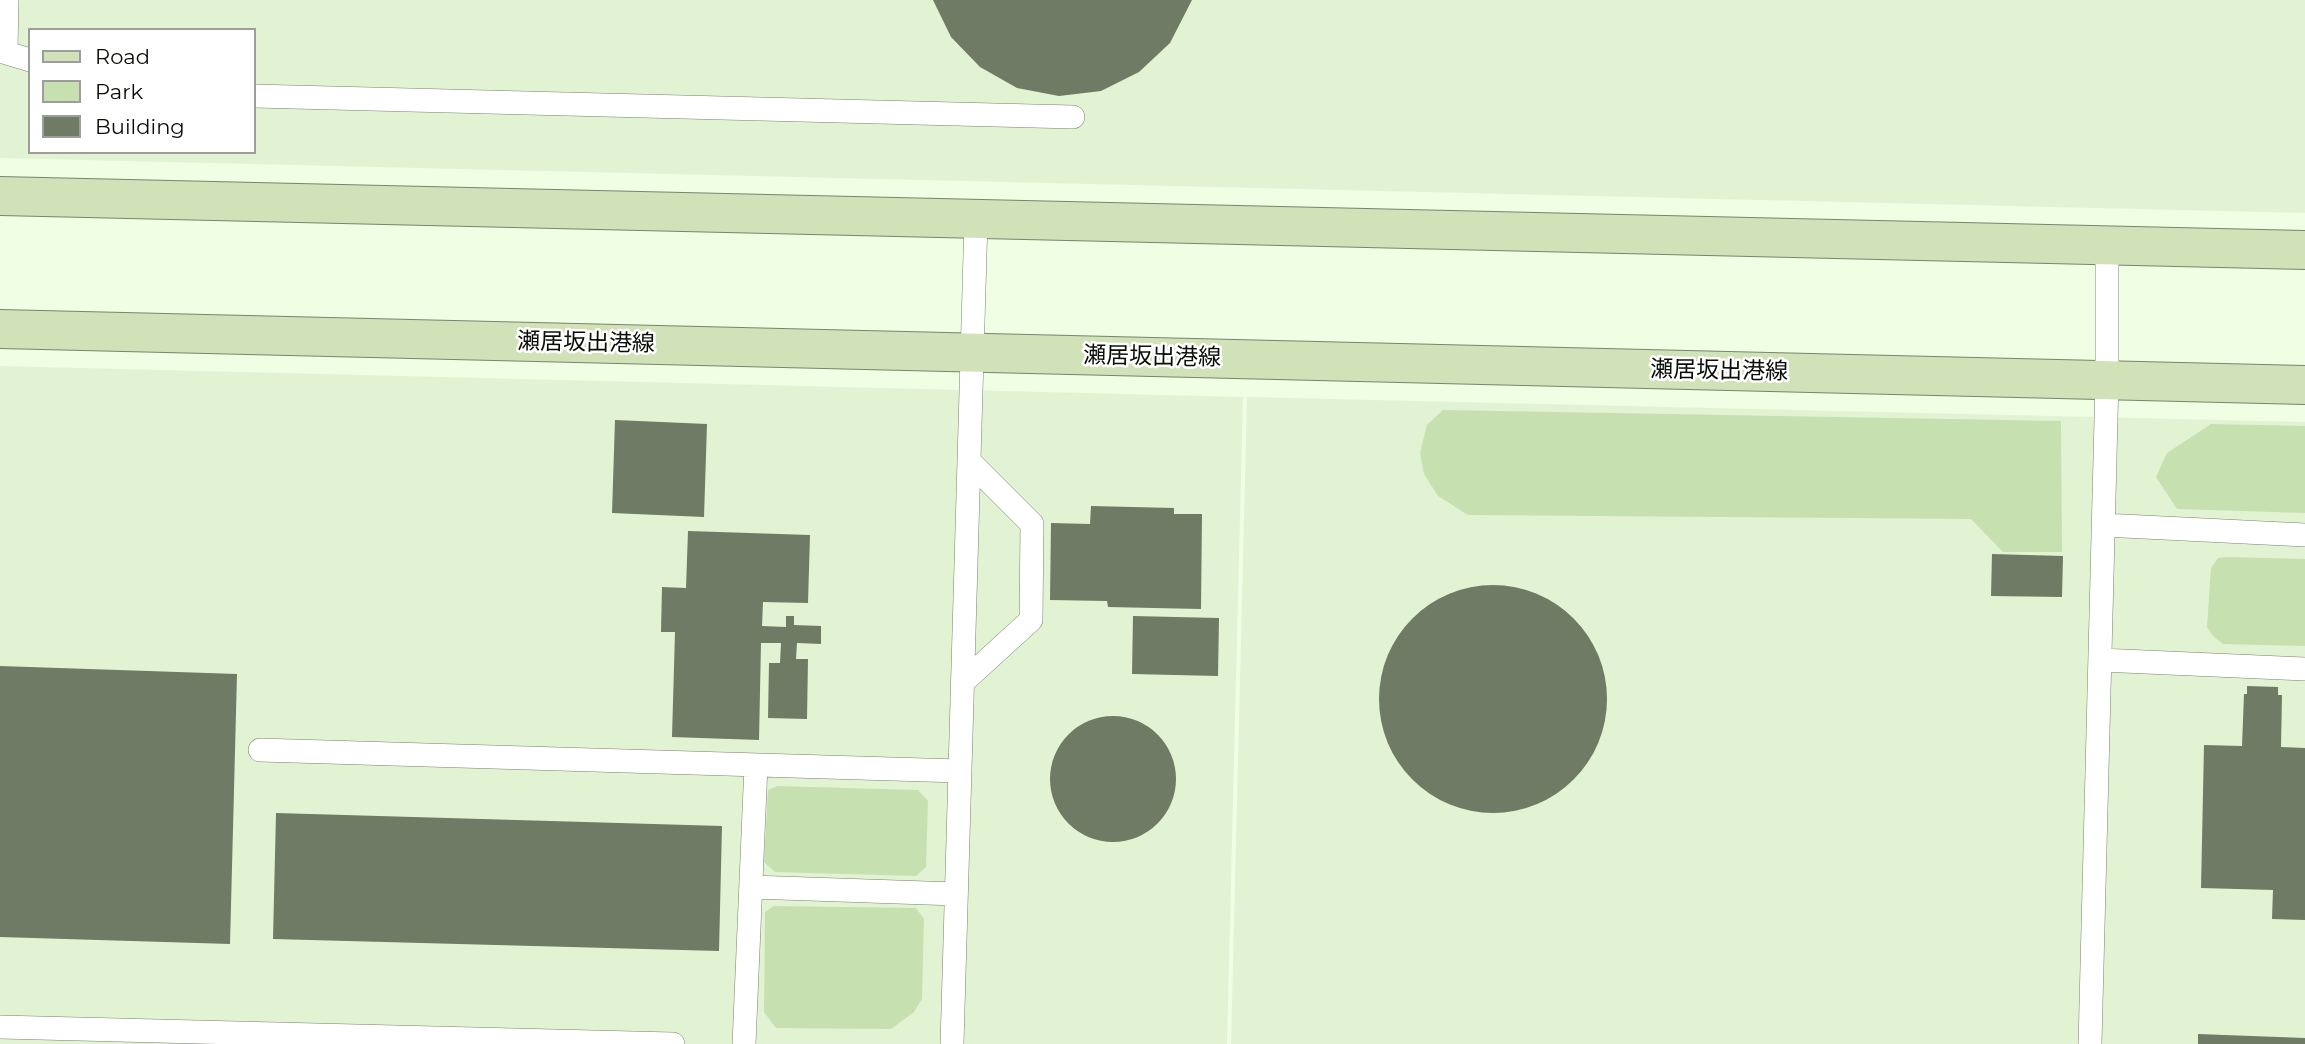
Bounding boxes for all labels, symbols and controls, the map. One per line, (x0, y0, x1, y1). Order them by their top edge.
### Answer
legend (28, 28, 256, 154)
text: Road (95, 44, 150, 69)
text: Park (95, 79, 143, 104)
text: Building (95, 114, 185, 139)
street label: 瀬居坂出港線 (517, 328, 655, 358)
street label: 瀬居坂出港線 (1083, 342, 1221, 372)
street label: 瀬居坂出港線 (1650, 356, 1788, 386)

